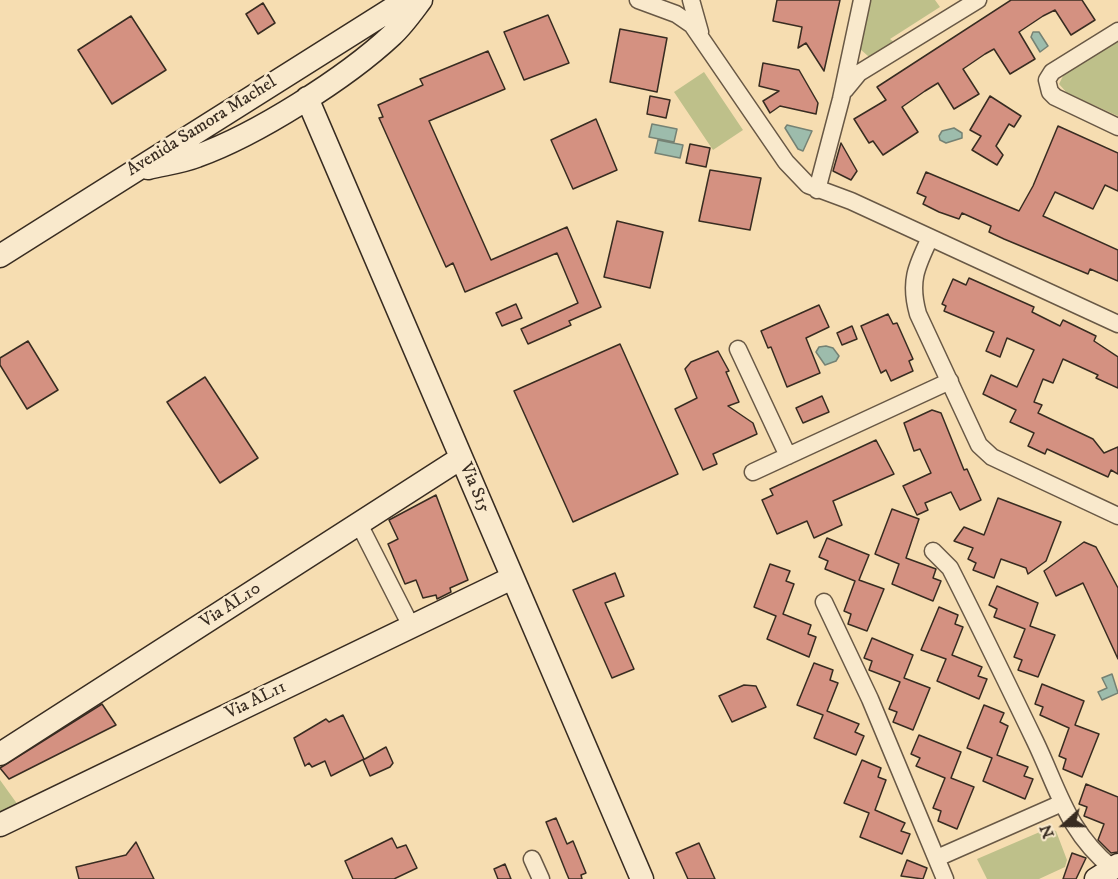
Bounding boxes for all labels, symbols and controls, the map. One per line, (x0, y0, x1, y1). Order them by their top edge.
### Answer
street label: Avenida Samora Machel (123, 72, 281, 182)
street label: Via S15 (454, 460, 494, 516)
street label: Via AL10 (197, 578, 265, 634)
street label: Via AL11 (222, 677, 290, 725)
north arrow (1034, 795, 1094, 855)
text: N (1036, 822, 1059, 841)

